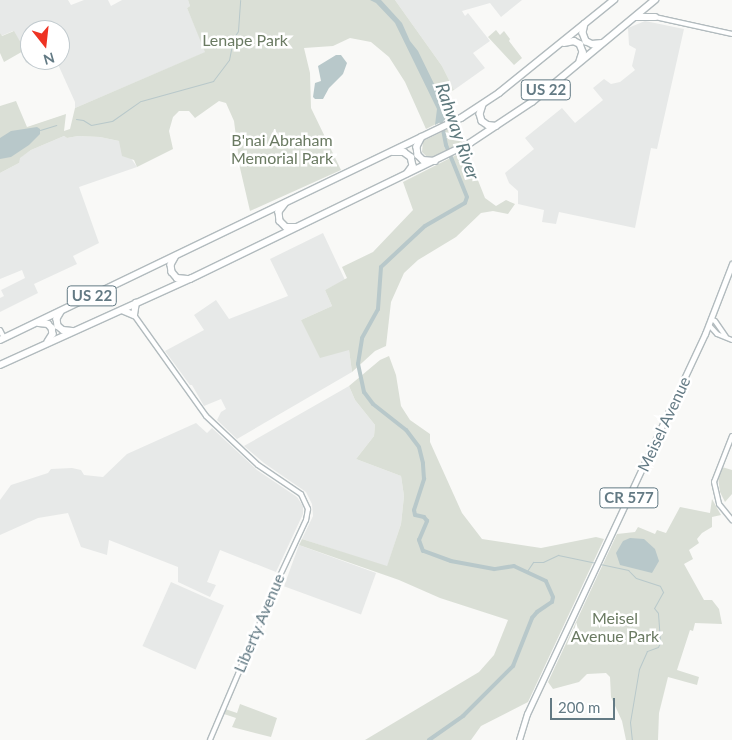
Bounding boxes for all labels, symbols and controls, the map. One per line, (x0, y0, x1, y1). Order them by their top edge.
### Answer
north arrow (20, 20, 70, 70)
park label: Lenape Park (202, 30, 288, 50)
text: N (41, 49, 57, 69)
road number: US 22 (520, 78, 572, 102)
water label: Rahway River (431, 80, 485, 182)
park label: B'nai Abraham Memorial Park (231, 130, 333, 168)
road number: US 22 (66, 284, 118, 308)
street label: Meisel Avenue (634, 373, 694, 475)
road number: CR 577 (599, 486, 659, 510)
street label: Liberty Avenue (229, 570, 289, 676)
park label: Meisel Avenue Park (571, 608, 659, 646)
scale bar (552, 688, 617, 720)
text: 200 m (558, 698, 600, 716)

